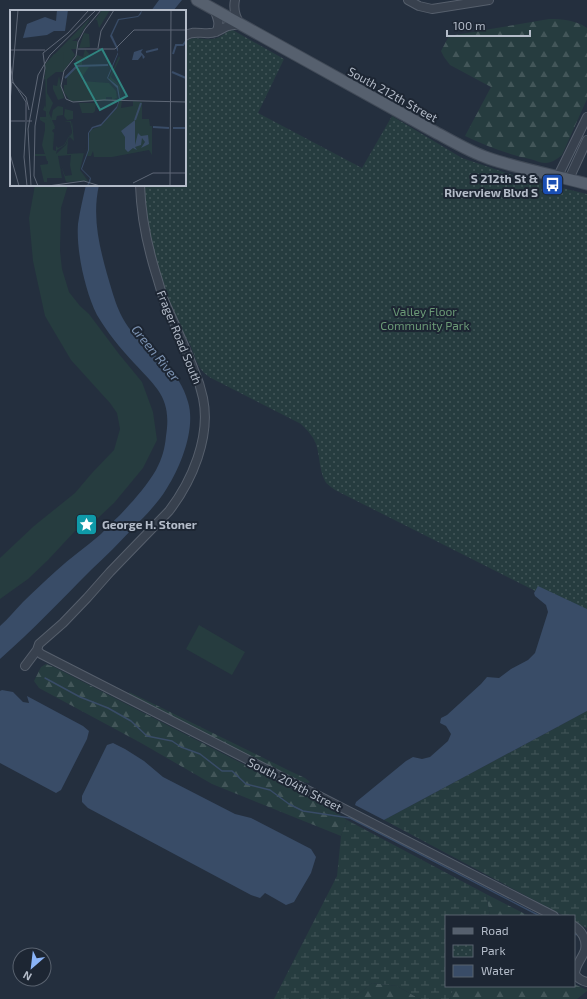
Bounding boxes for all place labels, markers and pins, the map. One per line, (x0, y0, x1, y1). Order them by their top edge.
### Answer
place label: S 212th St & Riverview Blvd S (444, 171, 538, 199)
bus stop icon: S 212th St & Riverview Blvd S (540, 172, 566, 198)
place icon: George H. Stoner (73, 511, 99, 537)
place label: George H. Stoner (102, 517, 197, 531)

